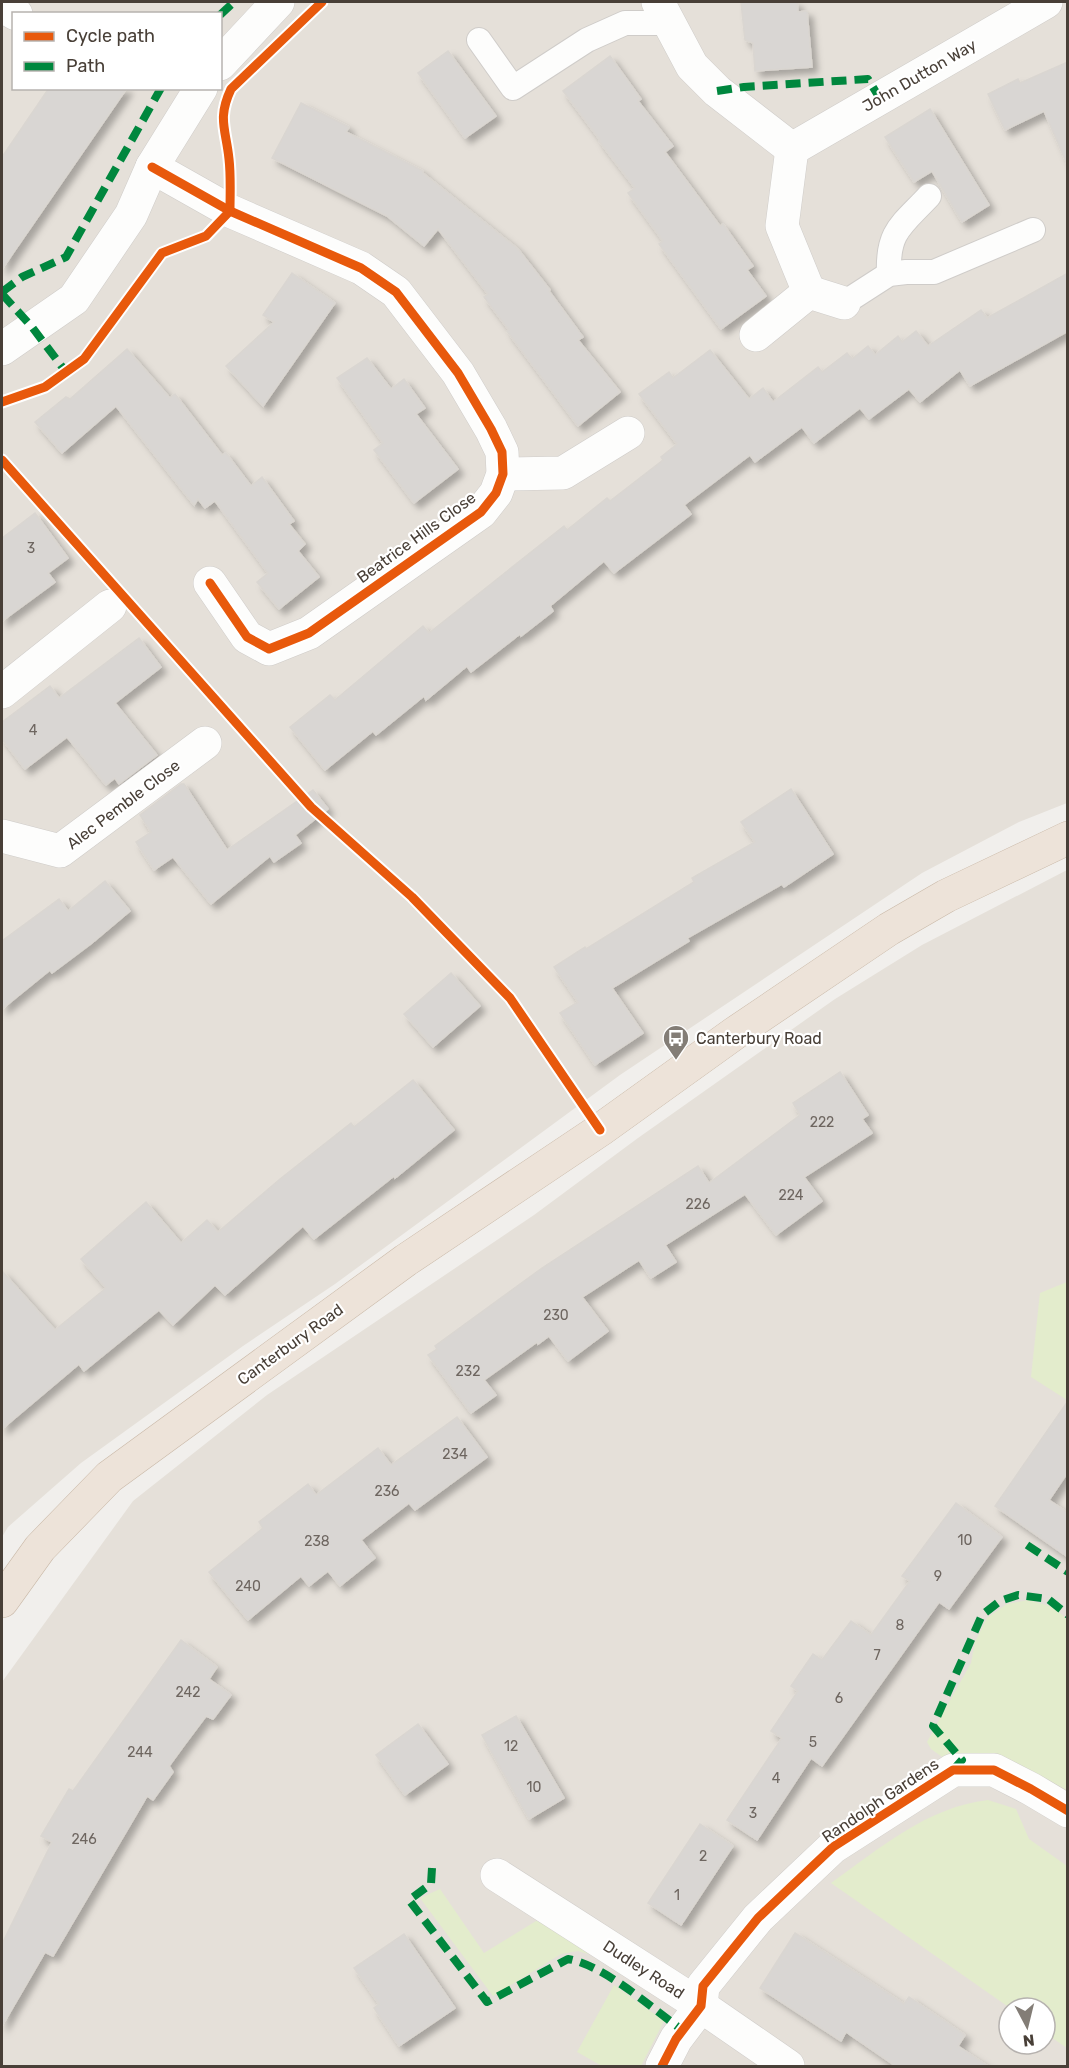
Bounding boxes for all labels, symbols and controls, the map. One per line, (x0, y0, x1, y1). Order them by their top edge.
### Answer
legend (12, 12, 222, 90)
text: Cycle path (66, 25, 155, 47)
street label: John Dutton Way (859, 35, 980, 116)
text: Path (66, 55, 105, 77)
street label: Beatrice Hills Close (353, 488, 479, 587)
house number: 3 (27, 540, 35, 557)
house number: 4 (29, 722, 38, 739)
street label: Alec Pemble Close (63, 756, 184, 853)
bus stop icon: Canterbury Road (661, 1023, 691, 1061)
place label: Canterbury Road (696, 1029, 822, 1048)
house number: 222 (810, 1114, 834, 1131)
house number: 224 (779, 1187, 804, 1204)
house number: 226 (686, 1196, 710, 1213)
street label: Canterbury Road (234, 1300, 347, 1389)
house number: 230 (543, 1307, 569, 1324)
house number: 232 (456, 1363, 480, 1380)
house number: 234 (442, 1446, 468, 1463)
house number: 236 (374, 1483, 400, 1500)
house number: 10 (958, 1532, 973, 1549)
house number: 238 (304, 1533, 330, 1550)
house number: 9 (934, 1568, 942, 1585)
house number: 240 (235, 1578, 261, 1595)
house number: 8 (896, 1617, 905, 1634)
house number: 7 (873, 1647, 881, 1664)
house number: 242 (176, 1684, 201, 1701)
house number: 6 (835, 1690, 843, 1707)
house number: 5 (809, 1734, 817, 1751)
house number: 12 (504, 1738, 518, 1755)
house number: 244 (127, 1744, 153, 1761)
street label: Randolph Gardens (818, 1754, 942, 1847)
house number: 4 (772, 1770, 781, 1787)
house number: 10 (527, 1779, 542, 1796)
house number: 3 (749, 1805, 757, 1822)
house number: 246 (71, 1831, 97, 1848)
house number: 2 (699, 1848, 707, 1865)
house number: 1 (674, 1887, 680, 1904)
street label: Dudley Road (600, 1936, 688, 2003)
north arrow (997, 1996, 1057, 2056)
text: N (1022, 2030, 1036, 2051)

